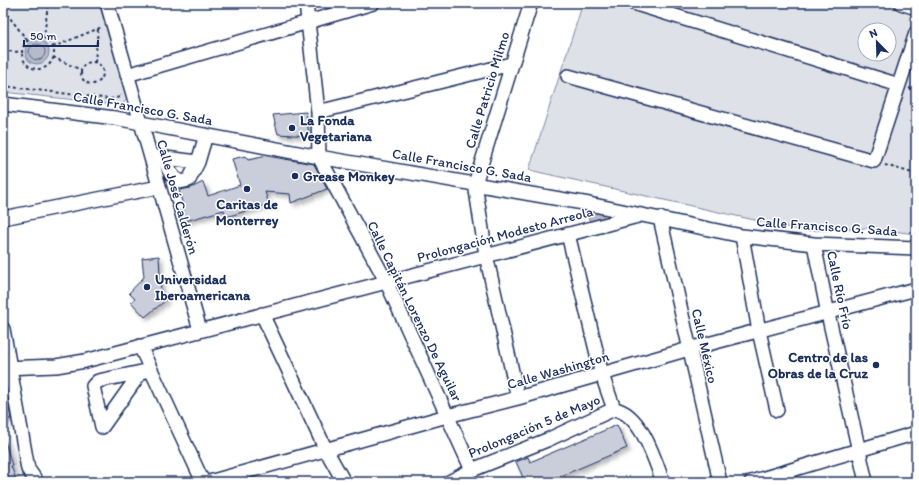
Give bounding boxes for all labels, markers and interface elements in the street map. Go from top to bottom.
scale bar [24,22,98,48]
north arrow [857,22,897,62]
text: N [867,26,879,41]
text: 50 m [30,29,56,43]
street label: Calle Patricio Milmo [462,30,513,151]
street label: Calle Francisco G. Sada [72,88,215,129]
place label: La Fonda Vegetariana [300,112,373,145]
marker: La Fonda Vegetariana [287,123,297,133]
street label: Calle José Calderón [153,138,202,257]
street label: Calle Francisco G. Sada [391,145,534,186]
place label: Grease Monkey [303,168,395,185]
marker: Grease Monkey [290,171,300,181]
marker: Caritas de Monterrey [242,184,252,194]
place label: Caritas de Monterrey [216,196,279,229]
street label: Prolongación Modesto Arreola [415,203,596,266]
street label: Calle Francisco G. Sada [756,213,899,240]
street label: Calle Capitán Lorenzo De Aguilar [363,218,466,405]
street label: Calle Río Frío [823,249,856,331]
place label: Universidad Iberoamericana [155,271,251,304]
marker: Universidad Iberoamericana [142,282,152,292]
street label: Calle México [688,307,721,385]
street label: Calle Washington [505,348,612,393]
place label: Centro de las Obras de la Cruz [768,349,869,382]
marker: Centro de las Obras de la Cruz [871,360,881,370]
street label: Prolongación 5 de Mayo [466,391,603,462]

